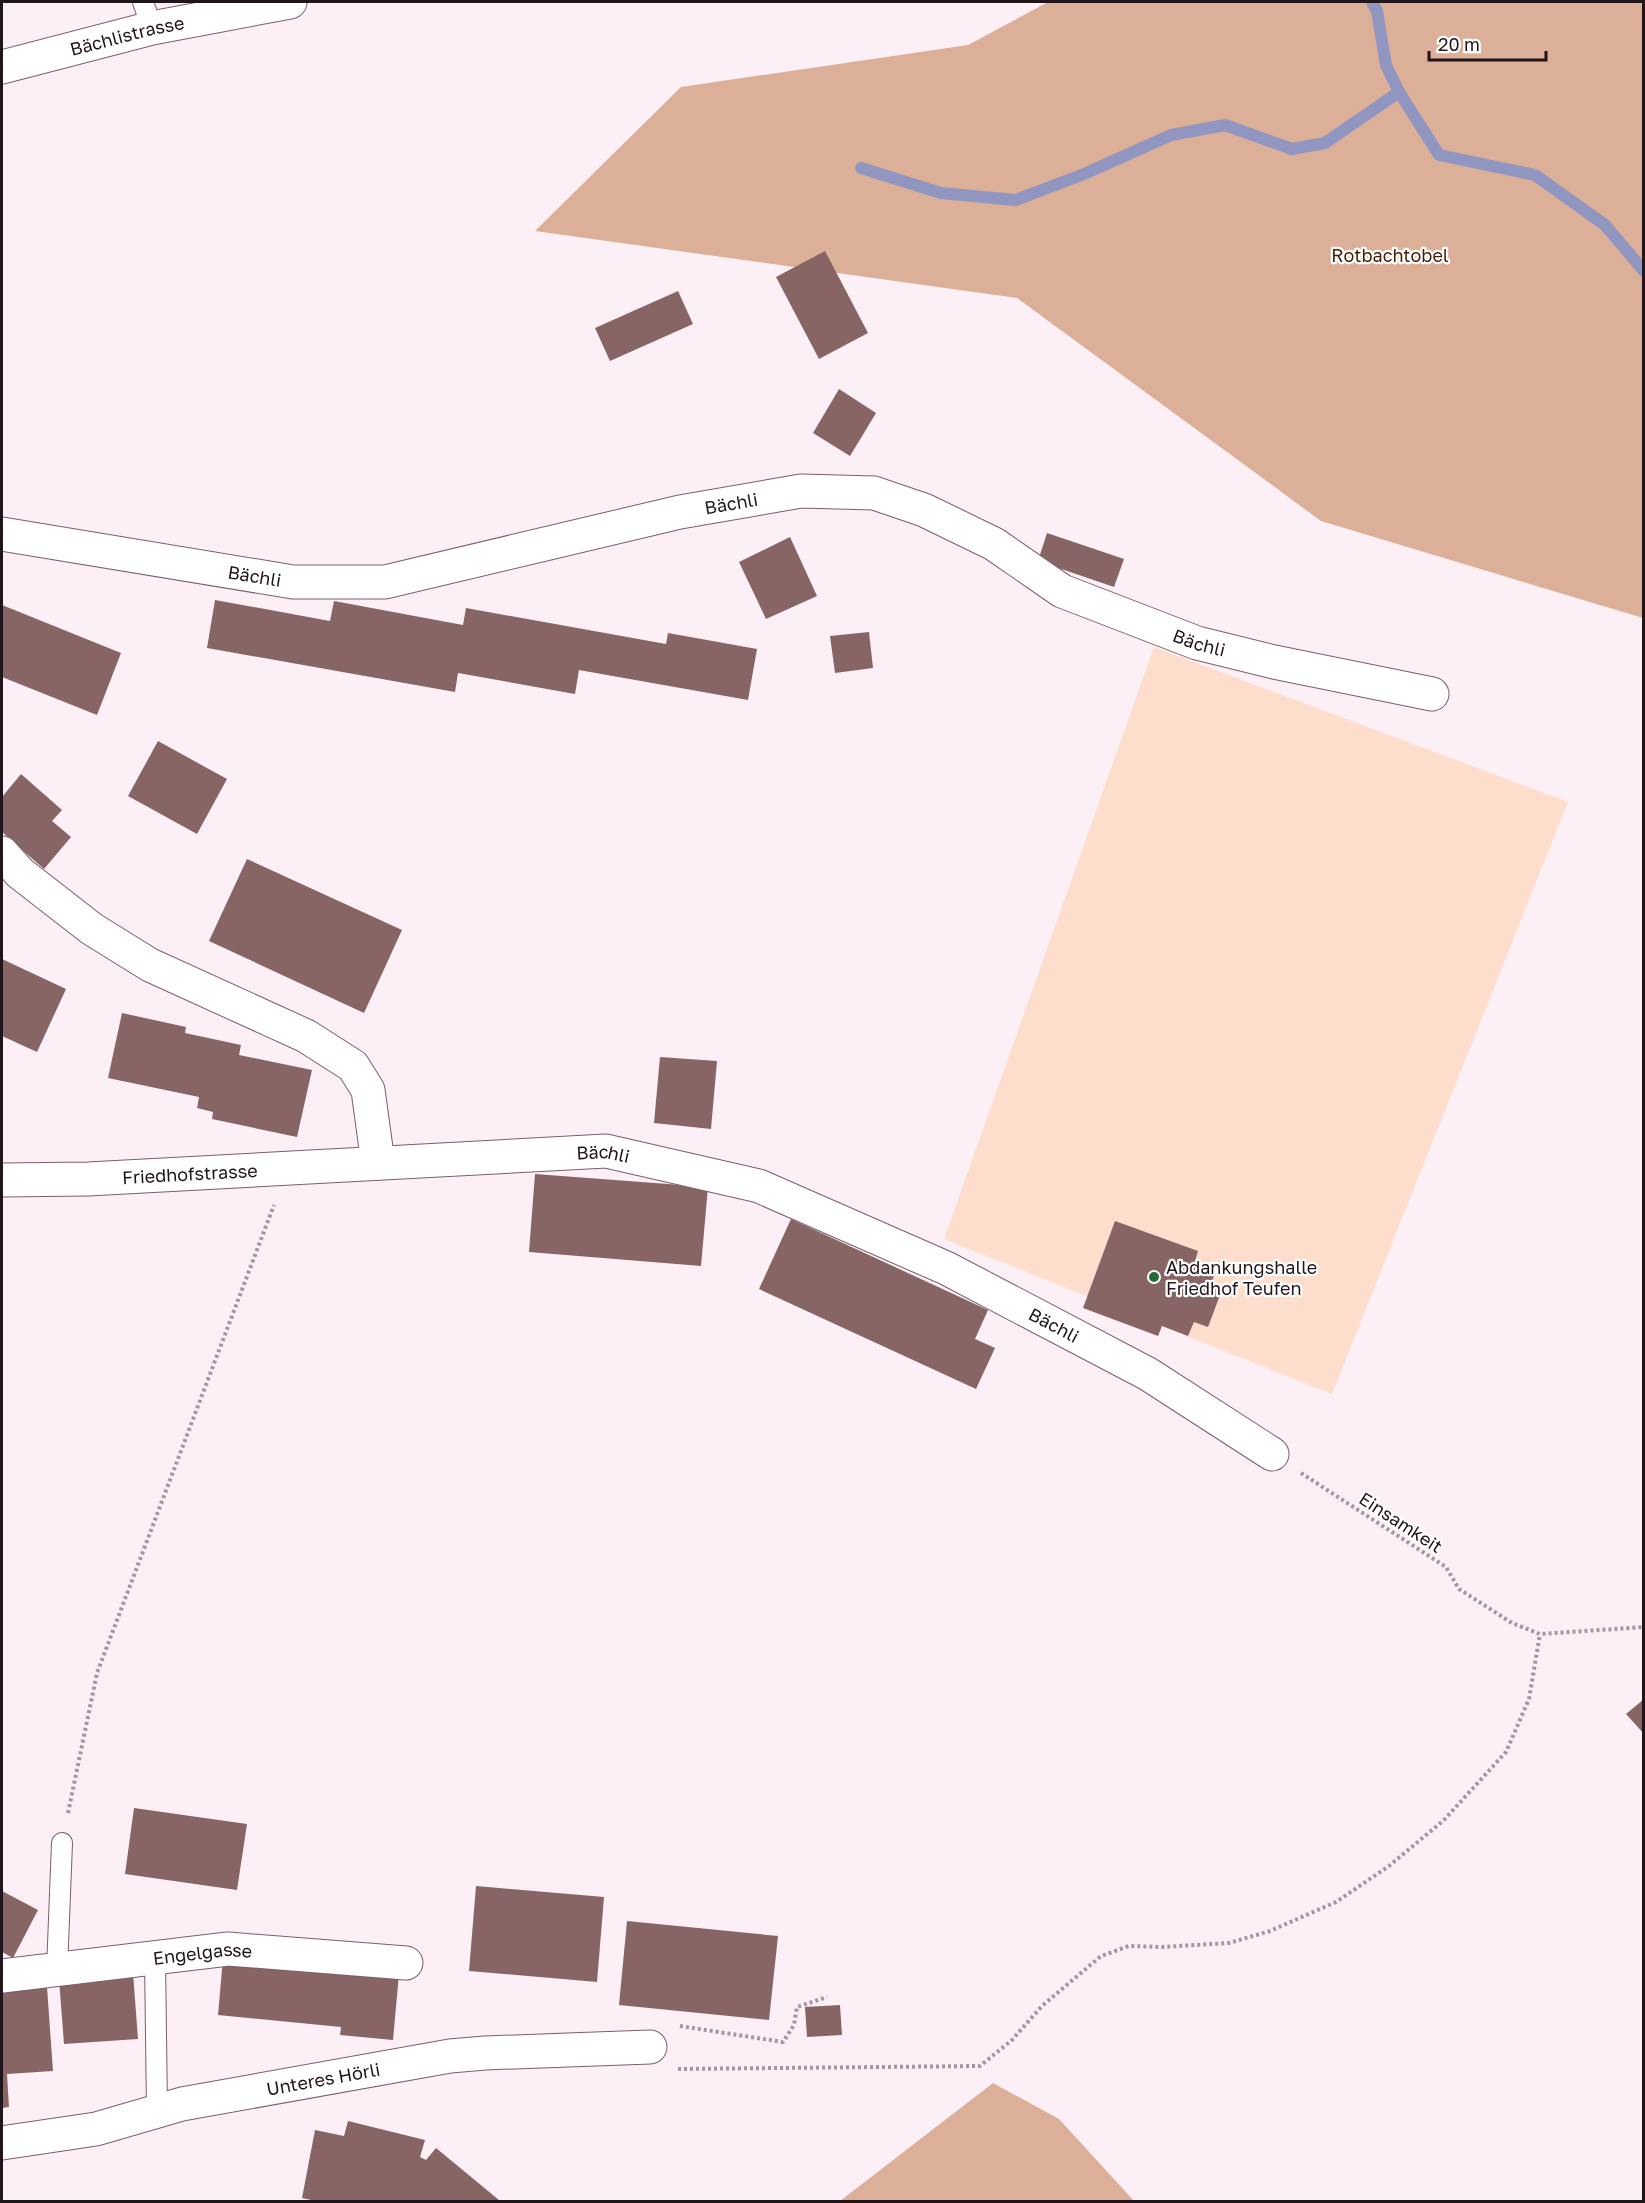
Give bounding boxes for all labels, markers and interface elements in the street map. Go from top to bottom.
street label: Bächlistrasse [67,11,186,60]
scale bar [1429,24,1546,62]
text: 20 m [1438,33,1480,55]
park label: Rotbachtobel [1331,244,1449,266]
street label: Bächli [703,488,759,519]
street label: Bächli [226,560,283,591]
street label: Bächli [1170,624,1228,661]
street label: Bächli [576,1140,632,1167]
street label: Friedhofstrasse [121,1159,258,1188]
place label: Abdankungshalle Friedhof Teufen [1166,1256,1317,1299]
marker: Abdankungshalle Friedhof Teufen [1147,1270,1161,1284]
street label: Bächli [1025,1303,1083,1347]
street label: Einsamkeit [1355,1487,1447,1557]
street label: Engelgasse [152,1938,253,1969]
street label: Unteres Hörli [265,2058,382,2100]

